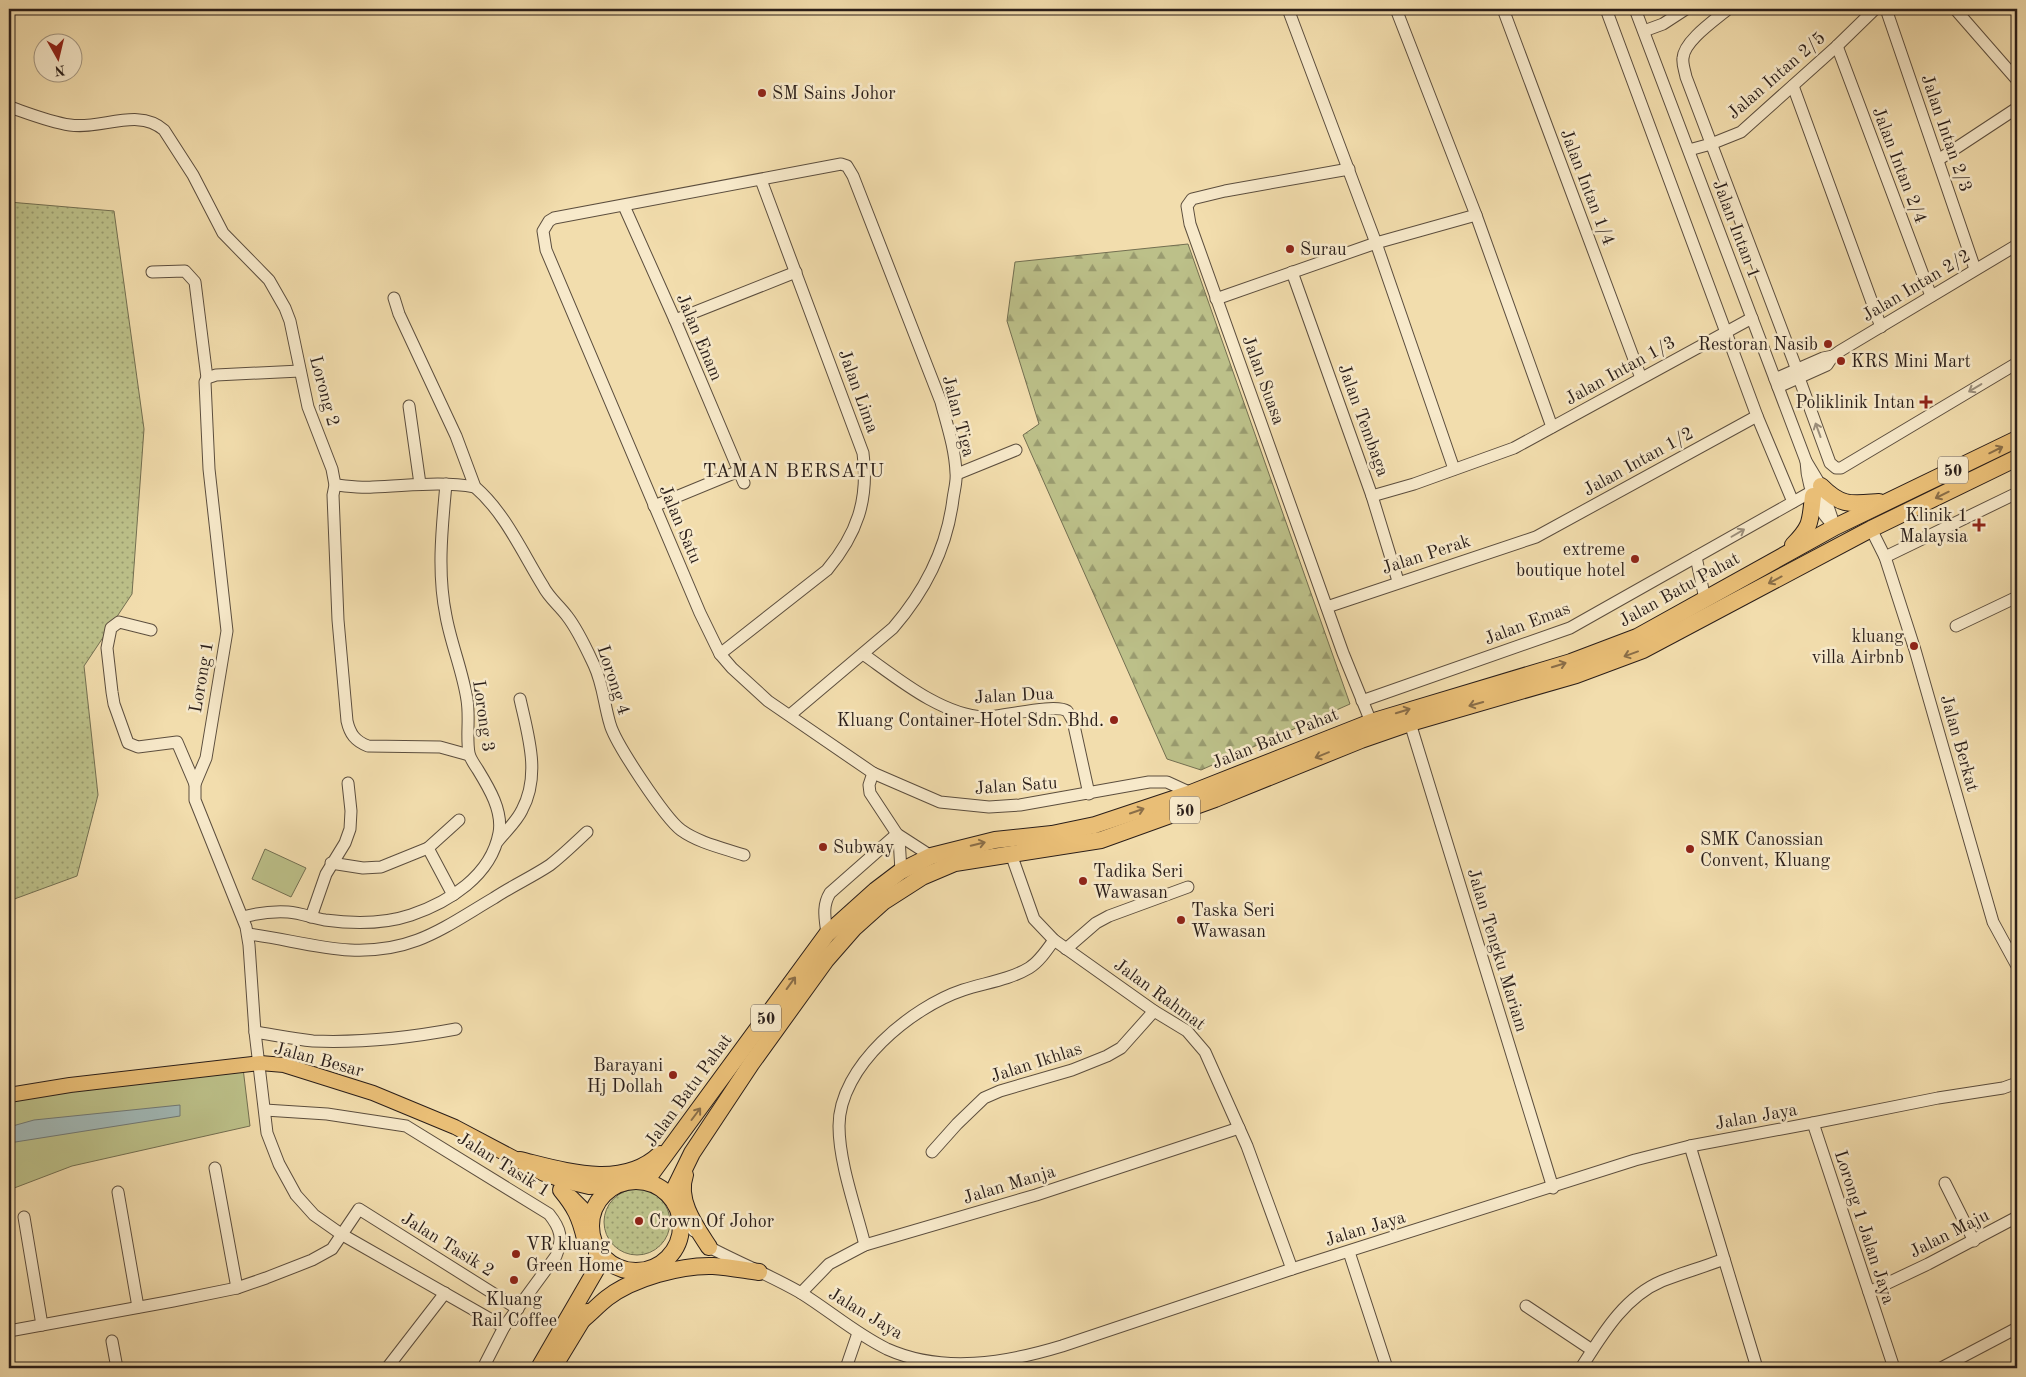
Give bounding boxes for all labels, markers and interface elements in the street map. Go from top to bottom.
street label: Jalan Intan 2/5 [1724,29,1829,123]
north arrow [32,32,82,82]
text: N [53,62,66,78]
street label: Jalan Intan 2/3 [1918,72,1975,194]
place label: SM Sains Johor [772,85,896,103]
marker: SM Sains Johor [756,87,768,99]
street label: Jalan Intan 2/4 [1869,105,1929,226]
street label: Jalan Intan 1/4 [1557,127,1617,248]
street label: Jalan Intan 1 [1709,177,1763,281]
place label: Surau [1300,241,1347,259]
marker: Surau [1284,243,1296,255]
street label: Jalan Intan 2/2 [1859,247,1974,325]
street label: Jalan Enam [673,291,725,383]
street label: Jalan Suasa [1239,333,1288,427]
street label: Jalan Intan 1/3 [1562,333,1679,409]
place label: Restoran Nasib [1698,336,1818,354]
marker: Restoran Nasib [1822,338,1834,350]
street label: Jalan Lima [835,347,881,436]
place label: KRS Mini Mart [1851,353,1971,371]
street label: Lorong 2 [306,354,342,428]
marker: KRS Mini Mart [1835,355,1847,367]
street label: Jalan Tembaga [1334,362,1392,479]
street label: Jalan Tiga [939,374,978,459]
one-way arrow [1969,383,1983,393]
place label: Poliklinik Intan [1795,394,1915,412]
marker: Poliklinik Intan [1919,395,1933,409]
one-way arrow [1813,423,1822,438]
street label: Jalan Intan 1/2 [1580,424,1697,500]
one-way arrow [1988,444,2003,454]
road number: 50 [1938,456,1968,484]
district label: TAMAN BERSATU [703,463,885,482]
street label: Jalan Satu [656,483,705,567]
one-way arrow [1935,490,1950,500]
place label: Klinik 1 Malaysia [1899,507,1968,546]
marker: Klinik 1 Malaysia [1972,518,1986,532]
one-way arrow [1731,528,1745,538]
street label: Jalan Perak [1380,532,1473,578]
place label: extreme boutique hotel [1516,541,1625,580]
street label: Jalan Batu Pahat [1616,549,1743,630]
marker: extreme boutique hotel [1629,553,1641,565]
one-way arrow [1768,575,1783,585]
street label: Jalan Emas [1482,599,1573,649]
place label: kluang villa Airbnb [1812,628,1904,667]
street label: Lorong 1 [187,640,217,714]
marker: kluang villa Airbnb [1908,640,1920,652]
street label: Lorong 4 [593,643,633,717]
one-way arrow [1624,650,1639,659]
one-way arrow [1551,660,1567,670]
street label: Lorong 3 [469,679,497,753]
street label: Jalan Dua [974,685,1054,707]
street label: Jalan Berkat [1937,693,1981,794]
one-way arrow [1469,699,1485,709]
street label: Jalan Batu Pahat [1210,705,1341,773]
one-way arrow [1395,706,1411,716]
place label: Kluang Container Hotel Sdn. Bhd. [837,712,1104,730]
marker: Kluang Container Hotel Sdn. Bhd. [1108,714,1120,726]
one-way arrow [1315,751,1330,761]
street label: Jalan Satu [974,774,1059,798]
road number: 50 [1170,796,1200,824]
one-way arrow [1128,806,1144,816]
place label: SMK Canossian Convent, Kluang [1700,831,1830,870]
place label: Subway [833,839,895,857]
one-way arrow [970,839,986,848]
marker: Subway [817,841,829,853]
marker: SMK Canossian Convent, Kluang [1684,843,1696,855]
place label: Tadika Seri Wawasan [1093,863,1183,902]
street label: Jalan Tengku Mariam [1464,866,1530,1034]
marker: Tadika Seri Wawasan [1077,875,1089,887]
place label: Taska Seri Wawasan [1191,902,1275,941]
marker: Taska Seri Wawasan [1175,914,1187,926]
street label: Jalan Rahmat [1110,956,1208,1034]
one-way arrow [786,977,797,990]
road number: 50 [751,1004,781,1032]
street label: Jalan Batu Pahat [642,1031,736,1150]
street label: Jalan Besar [272,1039,366,1081]
street label: Jalan Ikhlas [988,1040,1084,1086]
place label: Barayani Hj Dollah [587,1057,663,1096]
marker: Barayani Hj Dollah [667,1069,679,1081]
street label: Jalan Jaya [1714,1101,1799,1133]
one-way arrow [691,1107,701,1121]
street label: Jalan Tasik 1 [454,1129,553,1200]
street label: Lorong 1 Jalan Jaya [1831,1148,1897,1307]
street label: Jalan Manja [961,1162,1058,1208]
street label: Jalan Maju [1907,1206,1992,1262]
street label: Jalan Jaya [1323,1208,1408,1250]
street label: Jalan Tasik 2 [398,1209,497,1280]
place label: Crown Of Johor [649,1213,775,1231]
marker: Crown Of Johor [633,1215,645,1227]
place label: VR kluang Green Home [526,1236,623,1275]
marker: VR kluang Green Home [510,1248,522,1260]
marker: Kluang Rail Coffee [508,1274,520,1286]
street label: Jalan Jaya [825,1285,906,1343]
place label: Kluang Rail Coffee [471,1291,557,1330]

